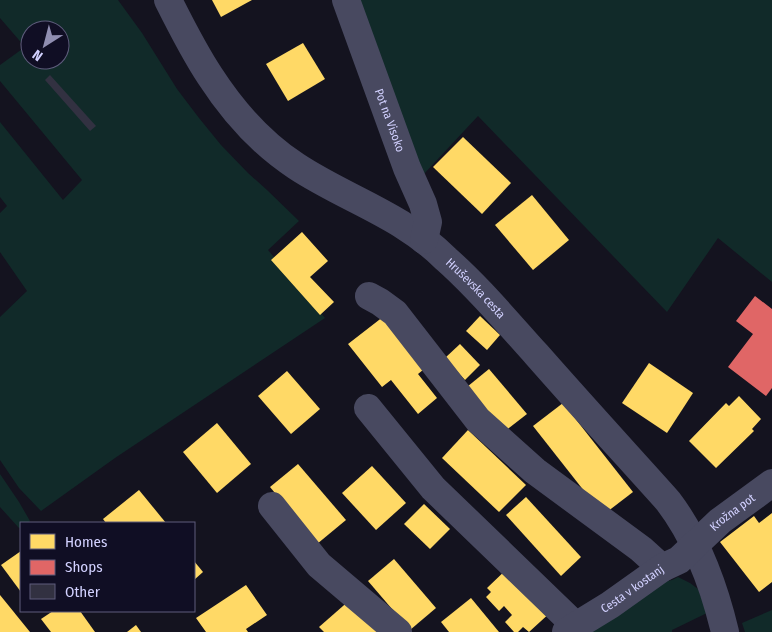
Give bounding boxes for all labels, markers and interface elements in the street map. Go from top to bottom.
north arrow [20,20,70,70]
text: N [29,46,46,64]
street label: Pot na Visoko [372,87,408,154]
street label: Hruševska cesta [443,255,508,322]
street label: Krožna pot [707,491,758,534]
legend [20,522,195,612]
text: Homes [65,533,107,551]
text: Shops [65,558,103,576]
street label: Cesta v kostanj [598,562,666,616]
text: Other [65,583,101,601]

